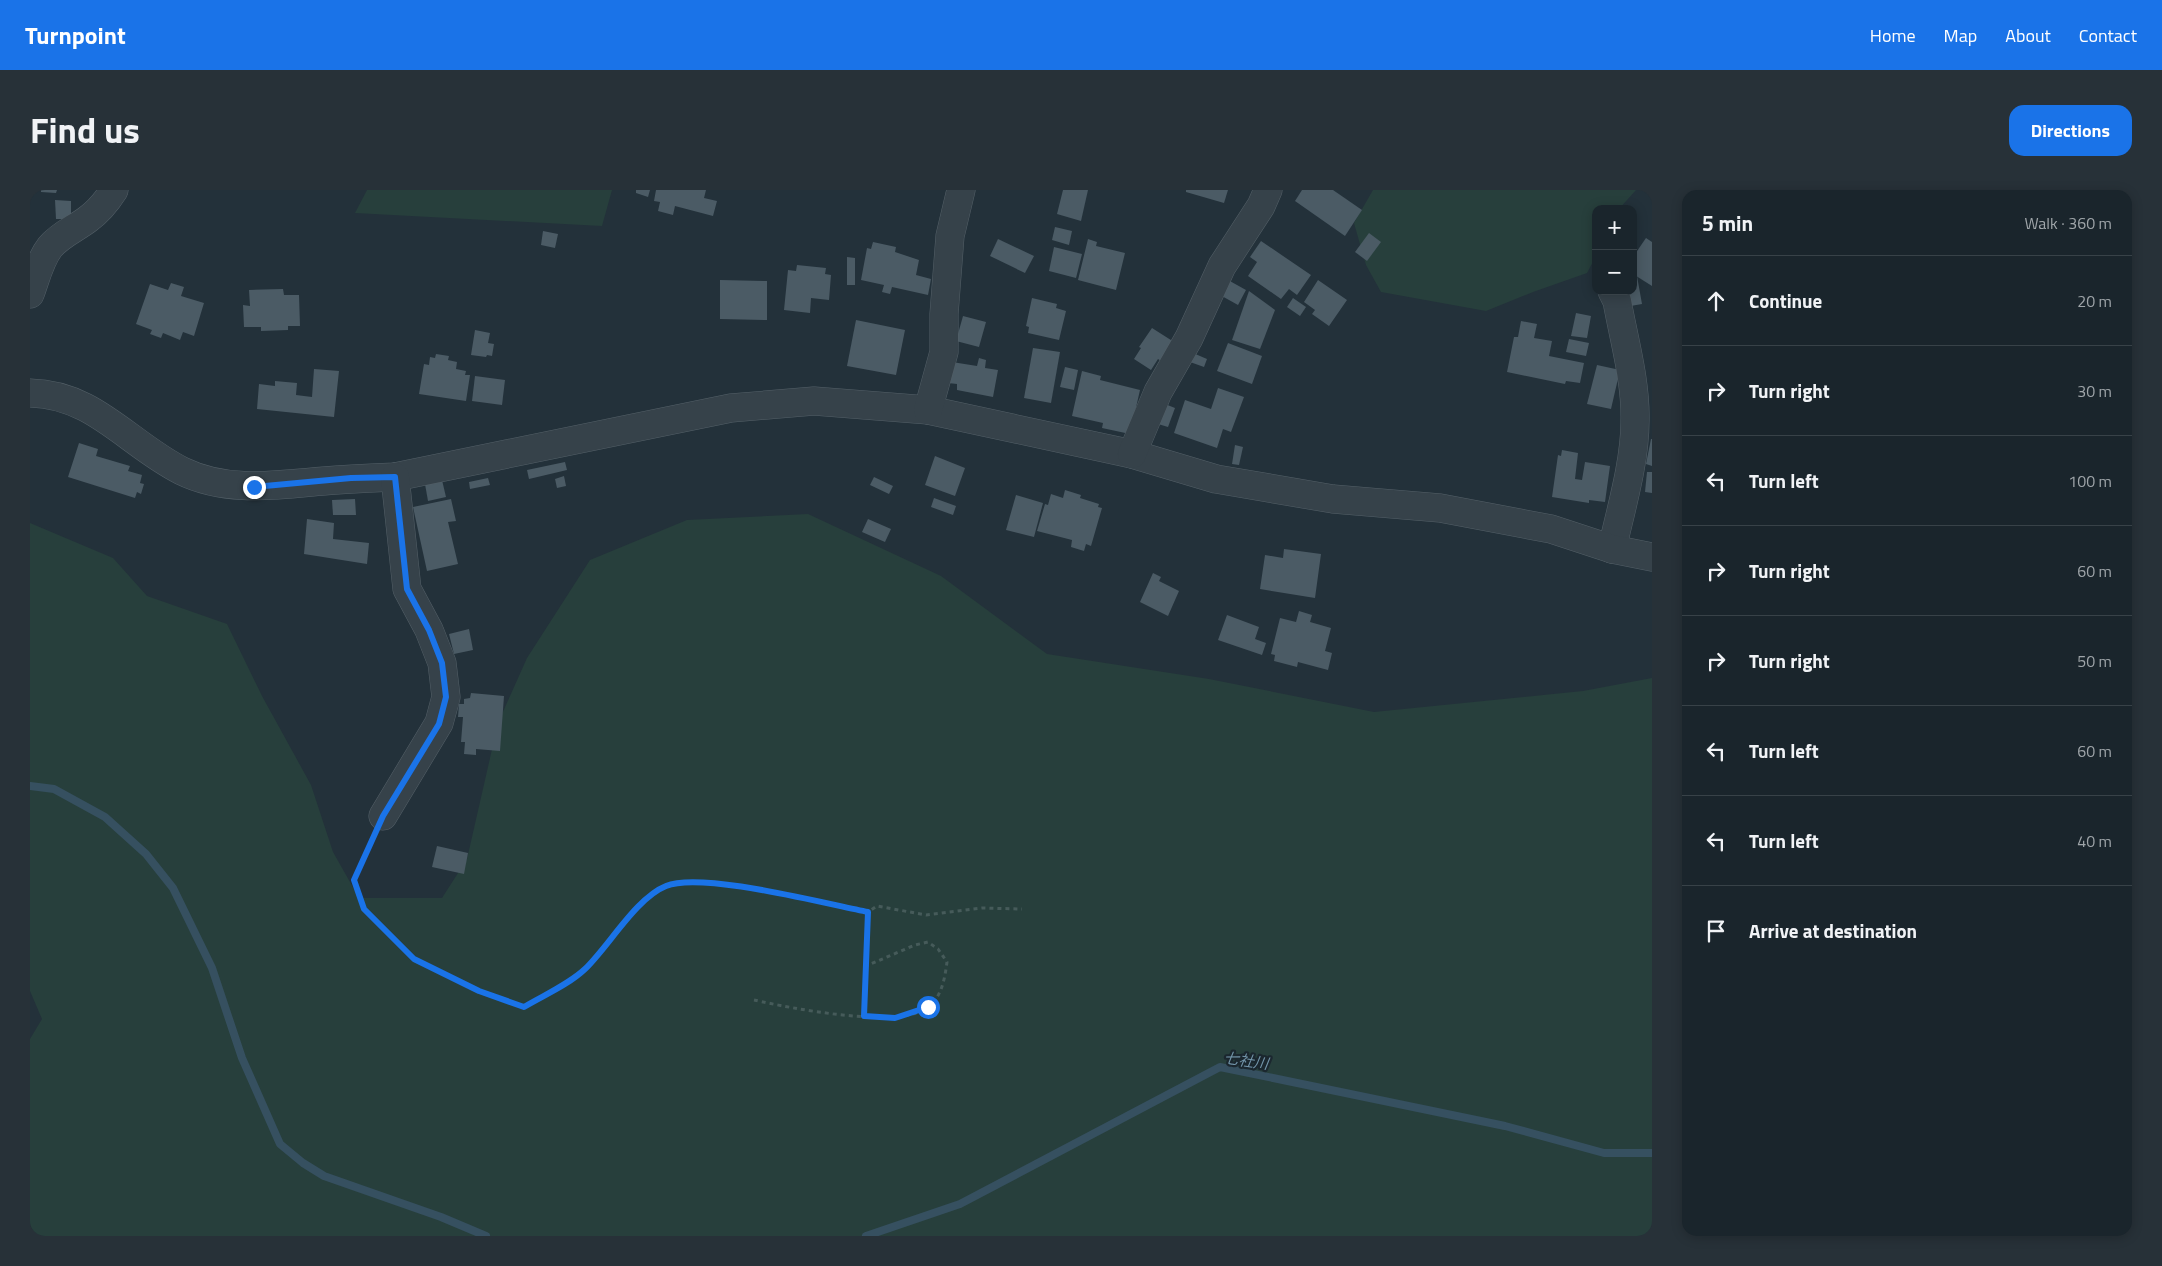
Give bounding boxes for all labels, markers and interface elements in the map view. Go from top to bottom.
text: Turnpoint [25,17,126,53]
text: Home [1870,22,1916,49]
text: Map [1944,22,1977,49]
text: About [2005,22,2051,49]
text: Contact [2079,22,2137,49]
text: Find us [30,103,140,157]
button: Directions [2009,105,2132,156]
map controls [1592,205,1637,295]
button: + [1592,205,1637,250]
text: 5 min [1702,207,1753,239]
text: Walk · 360 m [2024,211,2112,235]
button: − [1592,250,1637,295]
text: Continue [1749,286,1822,315]
icon: ahead [1702,287,1730,315]
text: 20 m [2077,289,2112,313]
text: Turn right [1749,376,1830,405]
icon: right [1702,377,1730,405]
text: 30 m [2077,379,2112,403]
text: Turn left [1749,466,1819,495]
icon: left [1702,467,1730,495]
text: 100 m [2068,469,2112,493]
route end [243,476,266,499]
text: Turn right [1749,556,1830,585]
icon: right [1702,557,1730,585]
text: 60 m [2077,559,2112,583]
text: Turn right [1749,646,1830,675]
icon: right [1702,647,1730,675]
text: 50 m [2077,649,2112,673]
text: Turn left [1749,736,1819,765]
icon: left [1702,737,1730,765]
text: 60 m [2077,739,2112,763]
text: Turn left [1749,826,1819,855]
icon: left [1702,827,1730,855]
text: 40 m [2077,829,2112,853]
text: Arrive at destination [1749,916,1917,945]
icon: arrive [1702,917,1730,945]
route start [917,996,940,1019]
water label: 七社川 [1222,1046,1272,1075]

